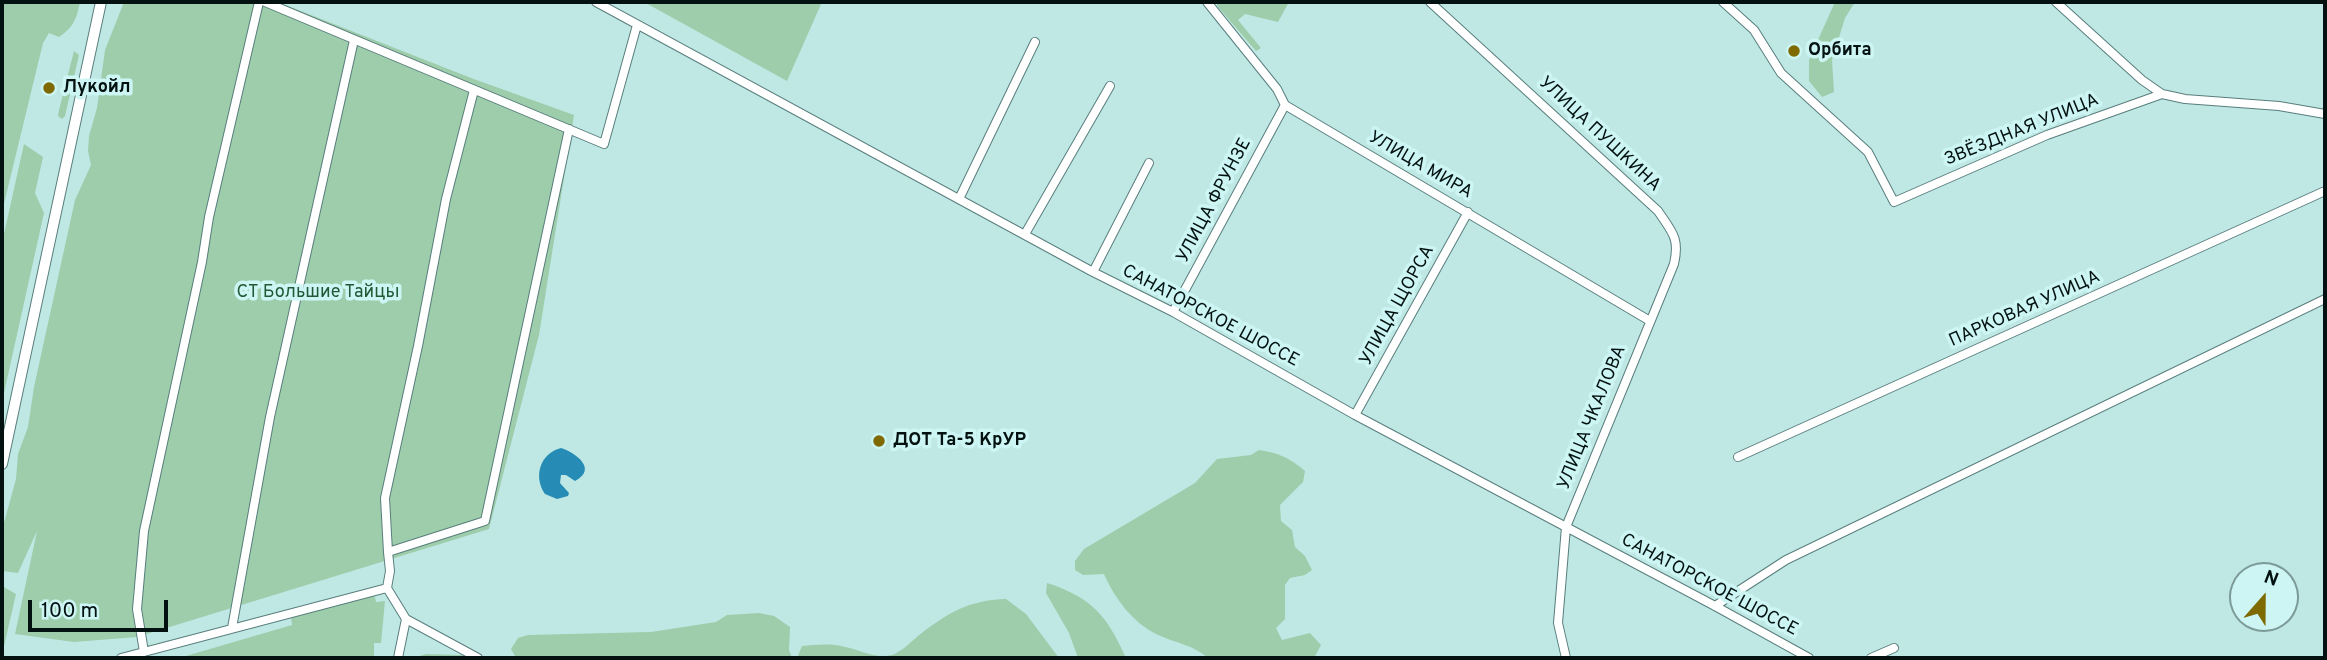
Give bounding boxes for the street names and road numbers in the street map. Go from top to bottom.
street label: УЛИЦА ПУШКИНА [1534,73,1664,197]
street label: ЗВЁЗДНАЯ УЛИЦА [1942,90,2102,172]
street label: УЛИЦА МИРА [1364,128,1476,204]
street label: УЛИЦА ФРУНЗЕ [1173,135,1257,267]
street label: УЛИЦА ЩОРСА [1356,242,1440,370]
street label: САНАТОРСКОЕ ШОССЕ [1118,261,1302,373]
street label: ПАРКОВАЯ УЛИЦА [1946,267,2104,353]
street label: УЛИЦА ЧКАЛОВА [1554,343,1632,493]
street label: САНАТОРСКОЕ ШОССЕ [1617,530,1801,642]

